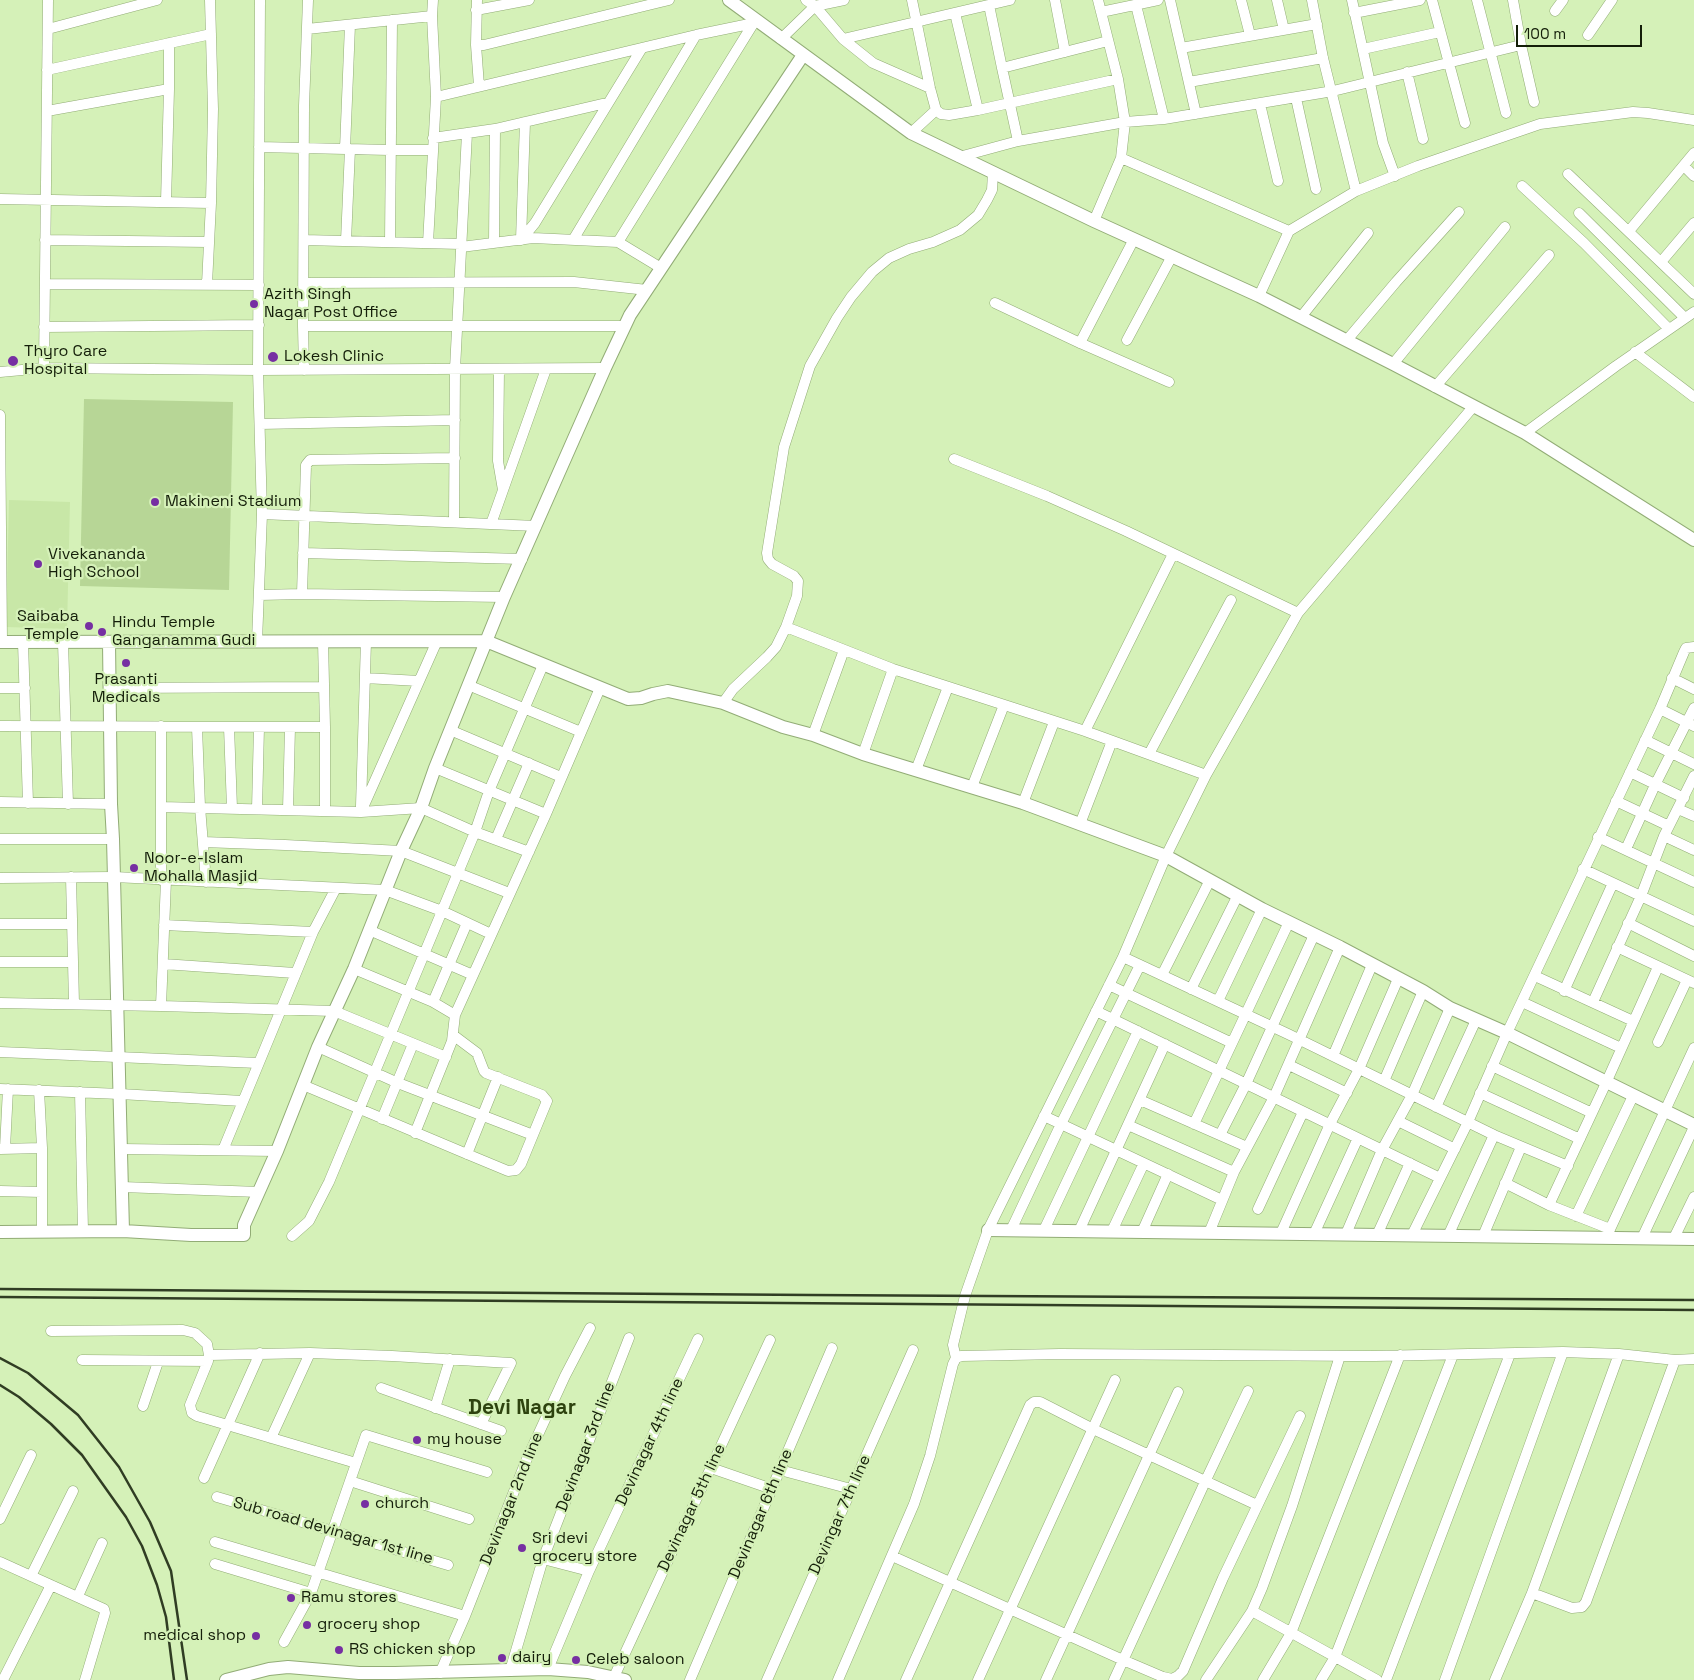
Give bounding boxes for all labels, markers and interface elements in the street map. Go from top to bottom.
scale bar [1519,15,1645,47]
text: 100 m [1524,24,1566,43]
place label: Azith Singh Nagar Post Office [264,285,398,323]
marker: Azith Singh Nagar Post Office [248,298,260,310]
place label: Thyro Care Hospital [24,342,107,380]
place label: Lokesh Clinic [284,347,384,367]
marker: Lokesh Clinic [266,350,280,364]
marker: Thyro Care Hospital [6,354,20,368]
place label: Makineni Stadium [165,492,302,512]
marker: Makineni Stadium [149,496,161,508]
place label: Vivekananda High School [48,545,146,583]
marker: Vivekananda High School [32,558,44,570]
place label: Saibaba Temple [17,607,79,645]
place label: Hindu Temple Ganganamma Gudi [112,613,255,651]
marker: Saibaba Temple [83,620,95,632]
marker: Hindu Temple Ganganamma Gudi [96,626,108,638]
marker: Prasanti Medicals [120,657,132,669]
place label: Prasanti Medicals [92,670,160,708]
place label: Noor-e-Islam Mohalla Masjid [144,849,257,887]
marker: Noor-e-Islam Mohalla Masjid [128,862,140,874]
street label: Devinagar 4th line [612,1375,688,1509]
street label: Devinagar 3rd line [552,1379,620,1515]
district label: Devi Nagar [468,1395,576,1421]
place label: my house [427,1430,502,1450]
street label: Devinagar 2nd line [477,1430,547,1568]
marker: my house [411,1434,423,1446]
street label: Devinagar 5th line [654,1441,730,1575]
street label: Devinagar 6th line [725,1446,797,1582]
street label: Devingar 7th line [805,1452,875,1578]
street label: Sub road devinagar 1st line [231,1493,435,1569]
place label: church [375,1494,429,1514]
marker: church [359,1498,371,1510]
place label: Sri devi grocery store [532,1529,637,1567]
marker: Sri devi grocery store [516,1542,528,1554]
place label: Ramu stores [301,1588,397,1608]
marker: Ramu stores [285,1592,297,1604]
place label: grocery shop [317,1615,420,1635]
marker: grocery shop [301,1619,313,1631]
place label: medical shop [143,1626,246,1646]
marker: medical shop [250,1630,262,1642]
place label: RS chicken shop [349,1640,476,1660]
marker: RS chicken shop [333,1644,345,1656]
place label: dairy [512,1648,551,1668]
place label: Celeb saloon [586,1650,685,1670]
marker: dairy [496,1652,508,1664]
marker: Celeb saloon [570,1654,582,1666]

